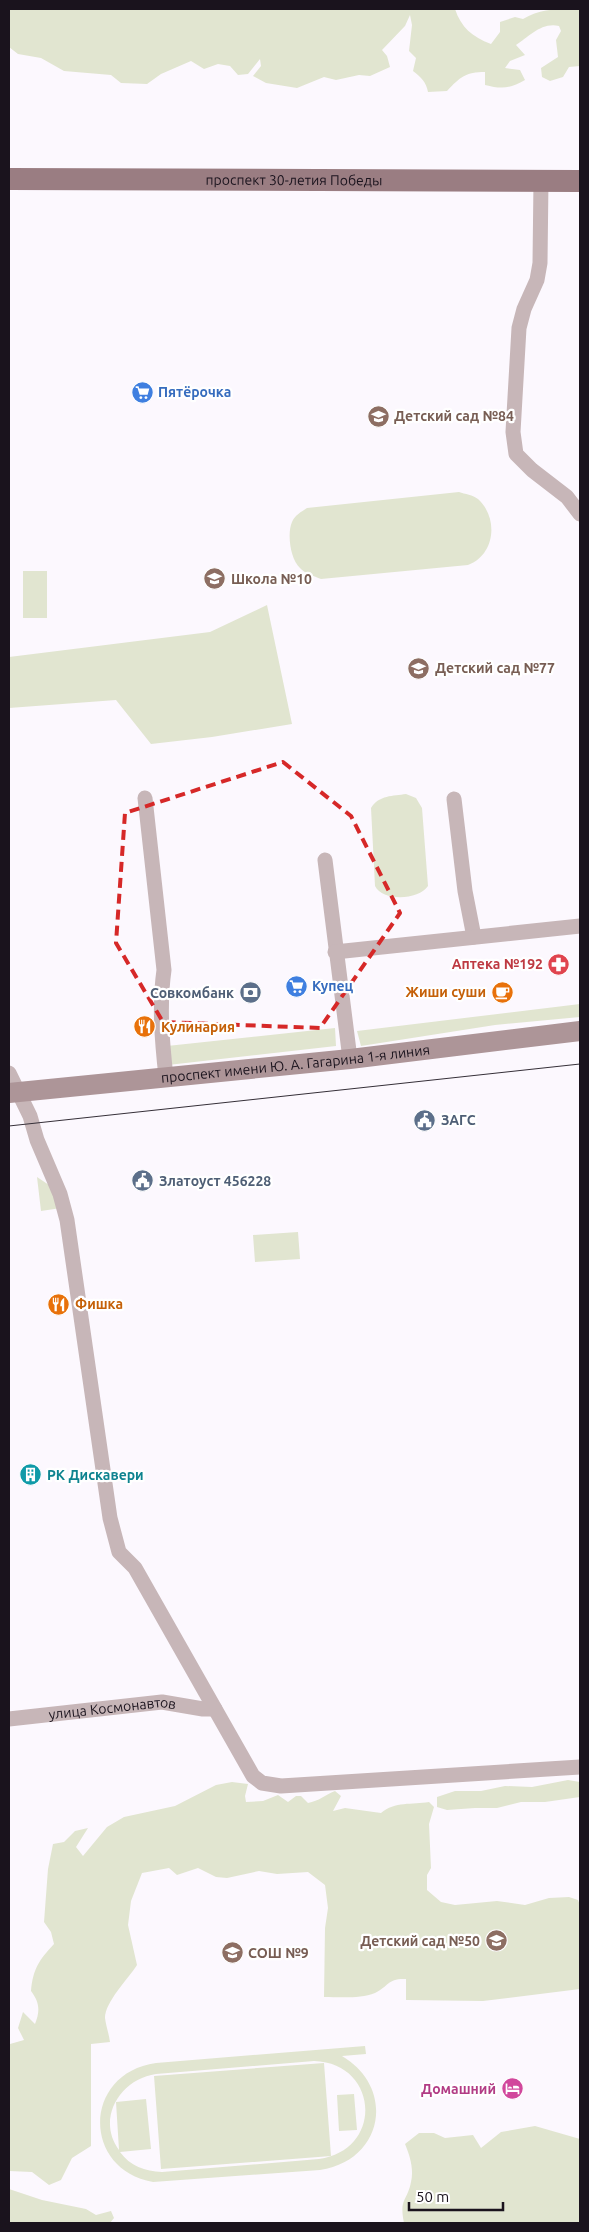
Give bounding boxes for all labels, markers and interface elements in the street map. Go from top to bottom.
street label: проспект 30-летия Победы [205,172,383,188]
supermarket icon: Пятёрочка [130,380,154,404]
place label: Пятёрочка [158,384,231,400]
school or university icon: Детский сад №84 [366,404,390,428]
place label: Детский сад №84 [394,408,514,424]
school or university icon: Школа №10 [203,567,227,591]
place label: Школа №10 [231,571,312,587]
school or university icon: Детский сад №77 [407,656,431,680]
place label: Детский сад №77 [435,660,555,676]
pharmacy icon: Аптека №192 [547,952,571,976]
place label: Аптека №192 [452,956,543,972]
supermarket icon: Купец [284,974,308,998]
place label: Купец [312,978,354,994]
cafe icon: Жиши суши [490,980,514,1004]
bank icon: Совкомбанк [238,981,262,1005]
place label: Жиши суши [406,984,486,1000]
place label: Совкомбанк [150,985,234,1001]
restaurant icon: Кулинария [133,1015,157,1039]
place label: Кулинария [161,1019,235,1035]
street label: проспект имени Ю. А. Гагарина 1-я линия [160,1041,431,1086]
public building icon: ЗАГС [413,1108,437,1132]
place label: ЗАГС [441,1112,476,1128]
public building icon: Златоуст 456228 [131,1169,155,1193]
place label: Златоуст 456228 [159,1173,271,1189]
restaurant icon: Фишка [47,1292,71,1316]
place label: Фишка [75,1296,123,1312]
building icon: РК Дискавери [19,1463,43,1487]
place label: РК Дискавери [47,1467,144,1483]
street label: улица Космонавтов [48,1694,177,1723]
school or university icon: Детский сад №50 [484,1929,508,1953]
place label: Детский сад №50 [360,1933,480,1949]
school or university icon: СОШ №9 [220,1941,244,1965]
place label: СОШ №9 [248,1945,309,1961]
hotel icon: Домашний [500,2077,524,2101]
place label: Домашний [421,2081,496,2097]
scale bar [409,2180,503,2212]
text: 50 m [416,2188,449,2205]

